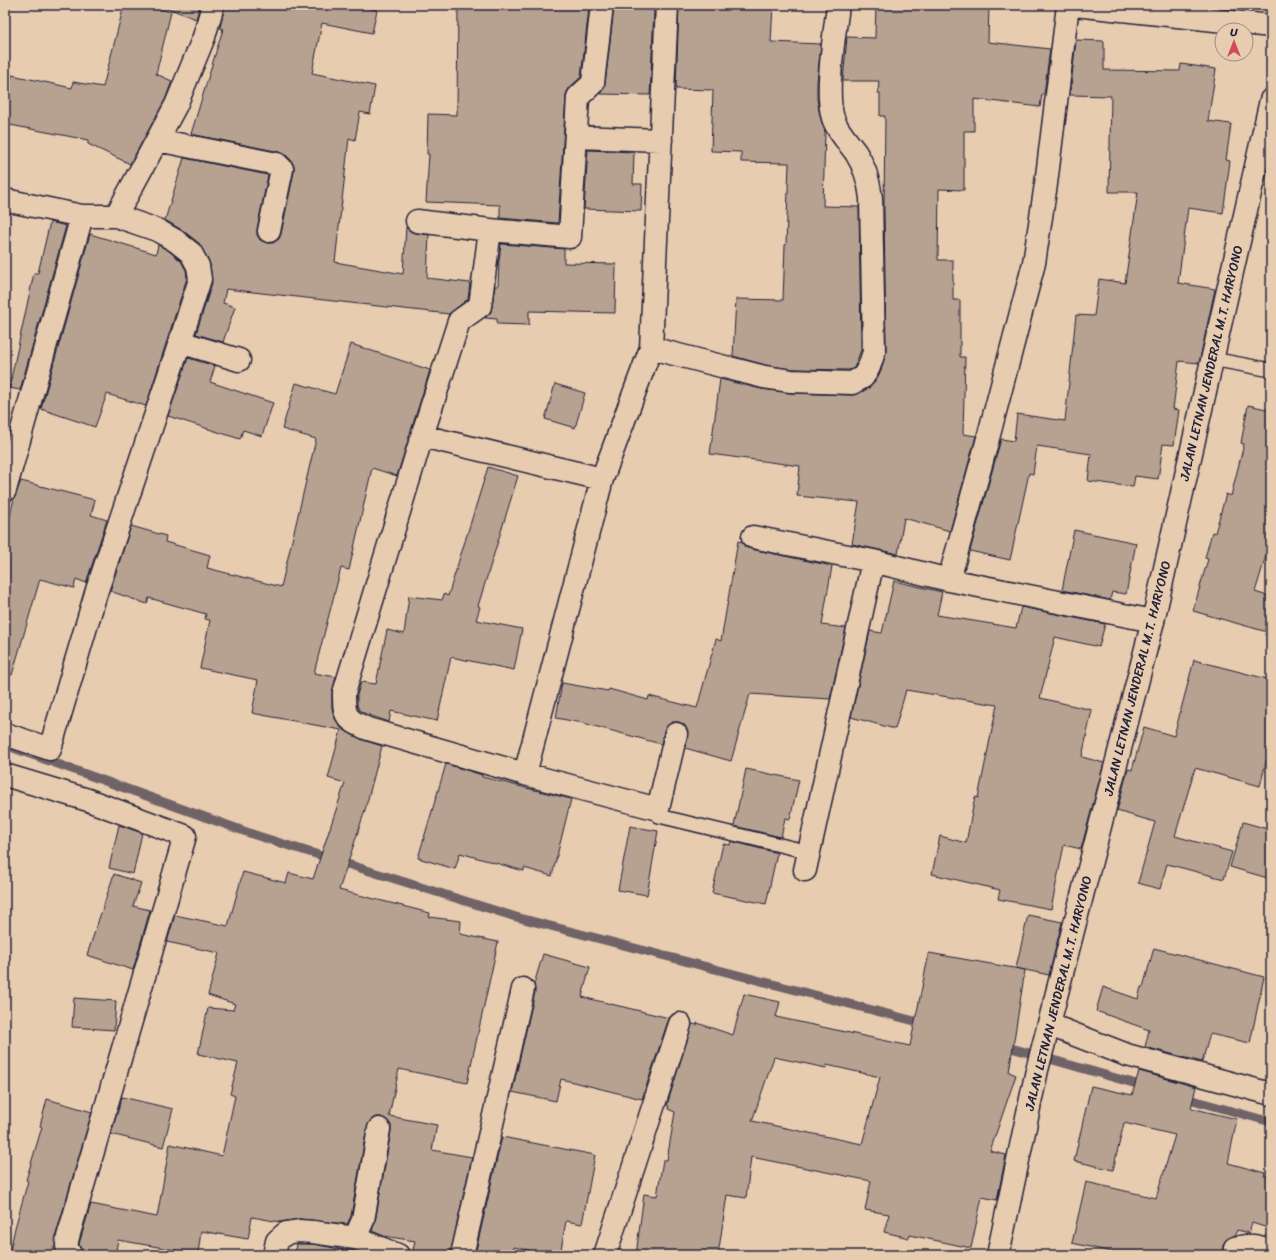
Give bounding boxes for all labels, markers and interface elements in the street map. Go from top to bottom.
north arrow [1214,22,1254,62]
text: U [1230,23,1238,42]
street label: JALAN LETNAN JENDERAL M.T. HARYONO [1172,243,1249,484]
street label: JALAN LETNAN JENDERAL M.T. HARYONO [1096,558,1177,799]
street label: JALAN LETNAN JENDERAL M.T. HARYONO [1017,873,1098,1114]

